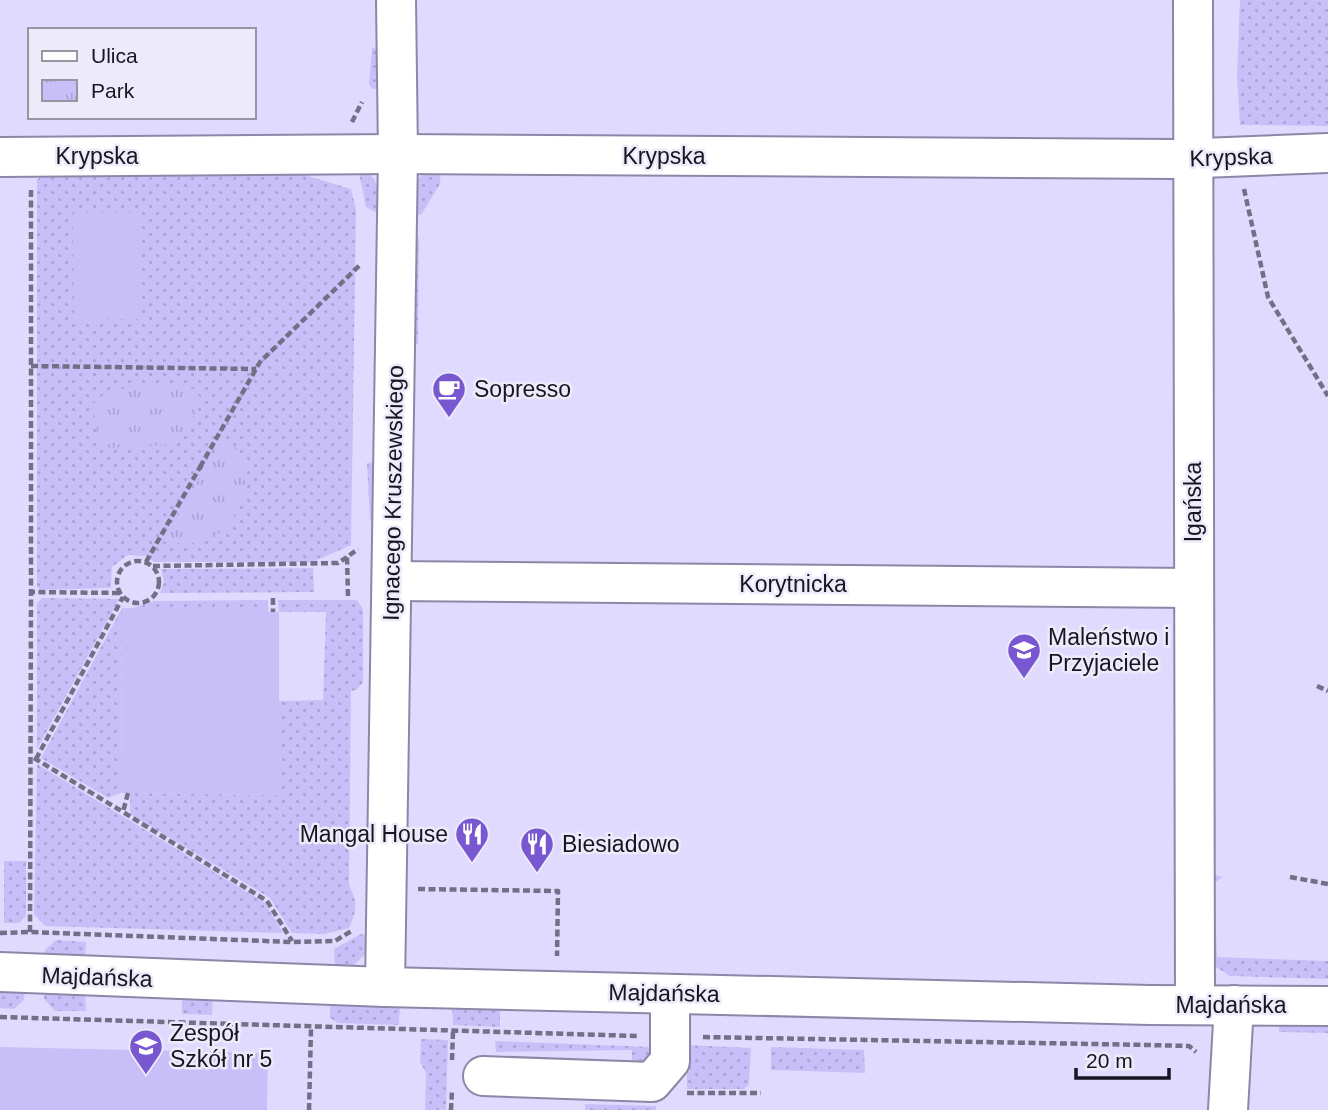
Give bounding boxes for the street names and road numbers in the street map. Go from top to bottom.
street label: Krypska [55,143,139,169]
street label: Krypska [622,143,706,169]
street label: Krypska [1189,143,1273,171]
street label: Ignacego Kruszewskiego [378,365,408,621]
street label: Igańska [1180,462,1206,542]
street label: Korytnicka [739,571,847,597]
street label: Majdańska [41,962,153,992]
street label: Majdańska [608,979,720,1007]
street label: Majdańska [1175,992,1287,1018]

